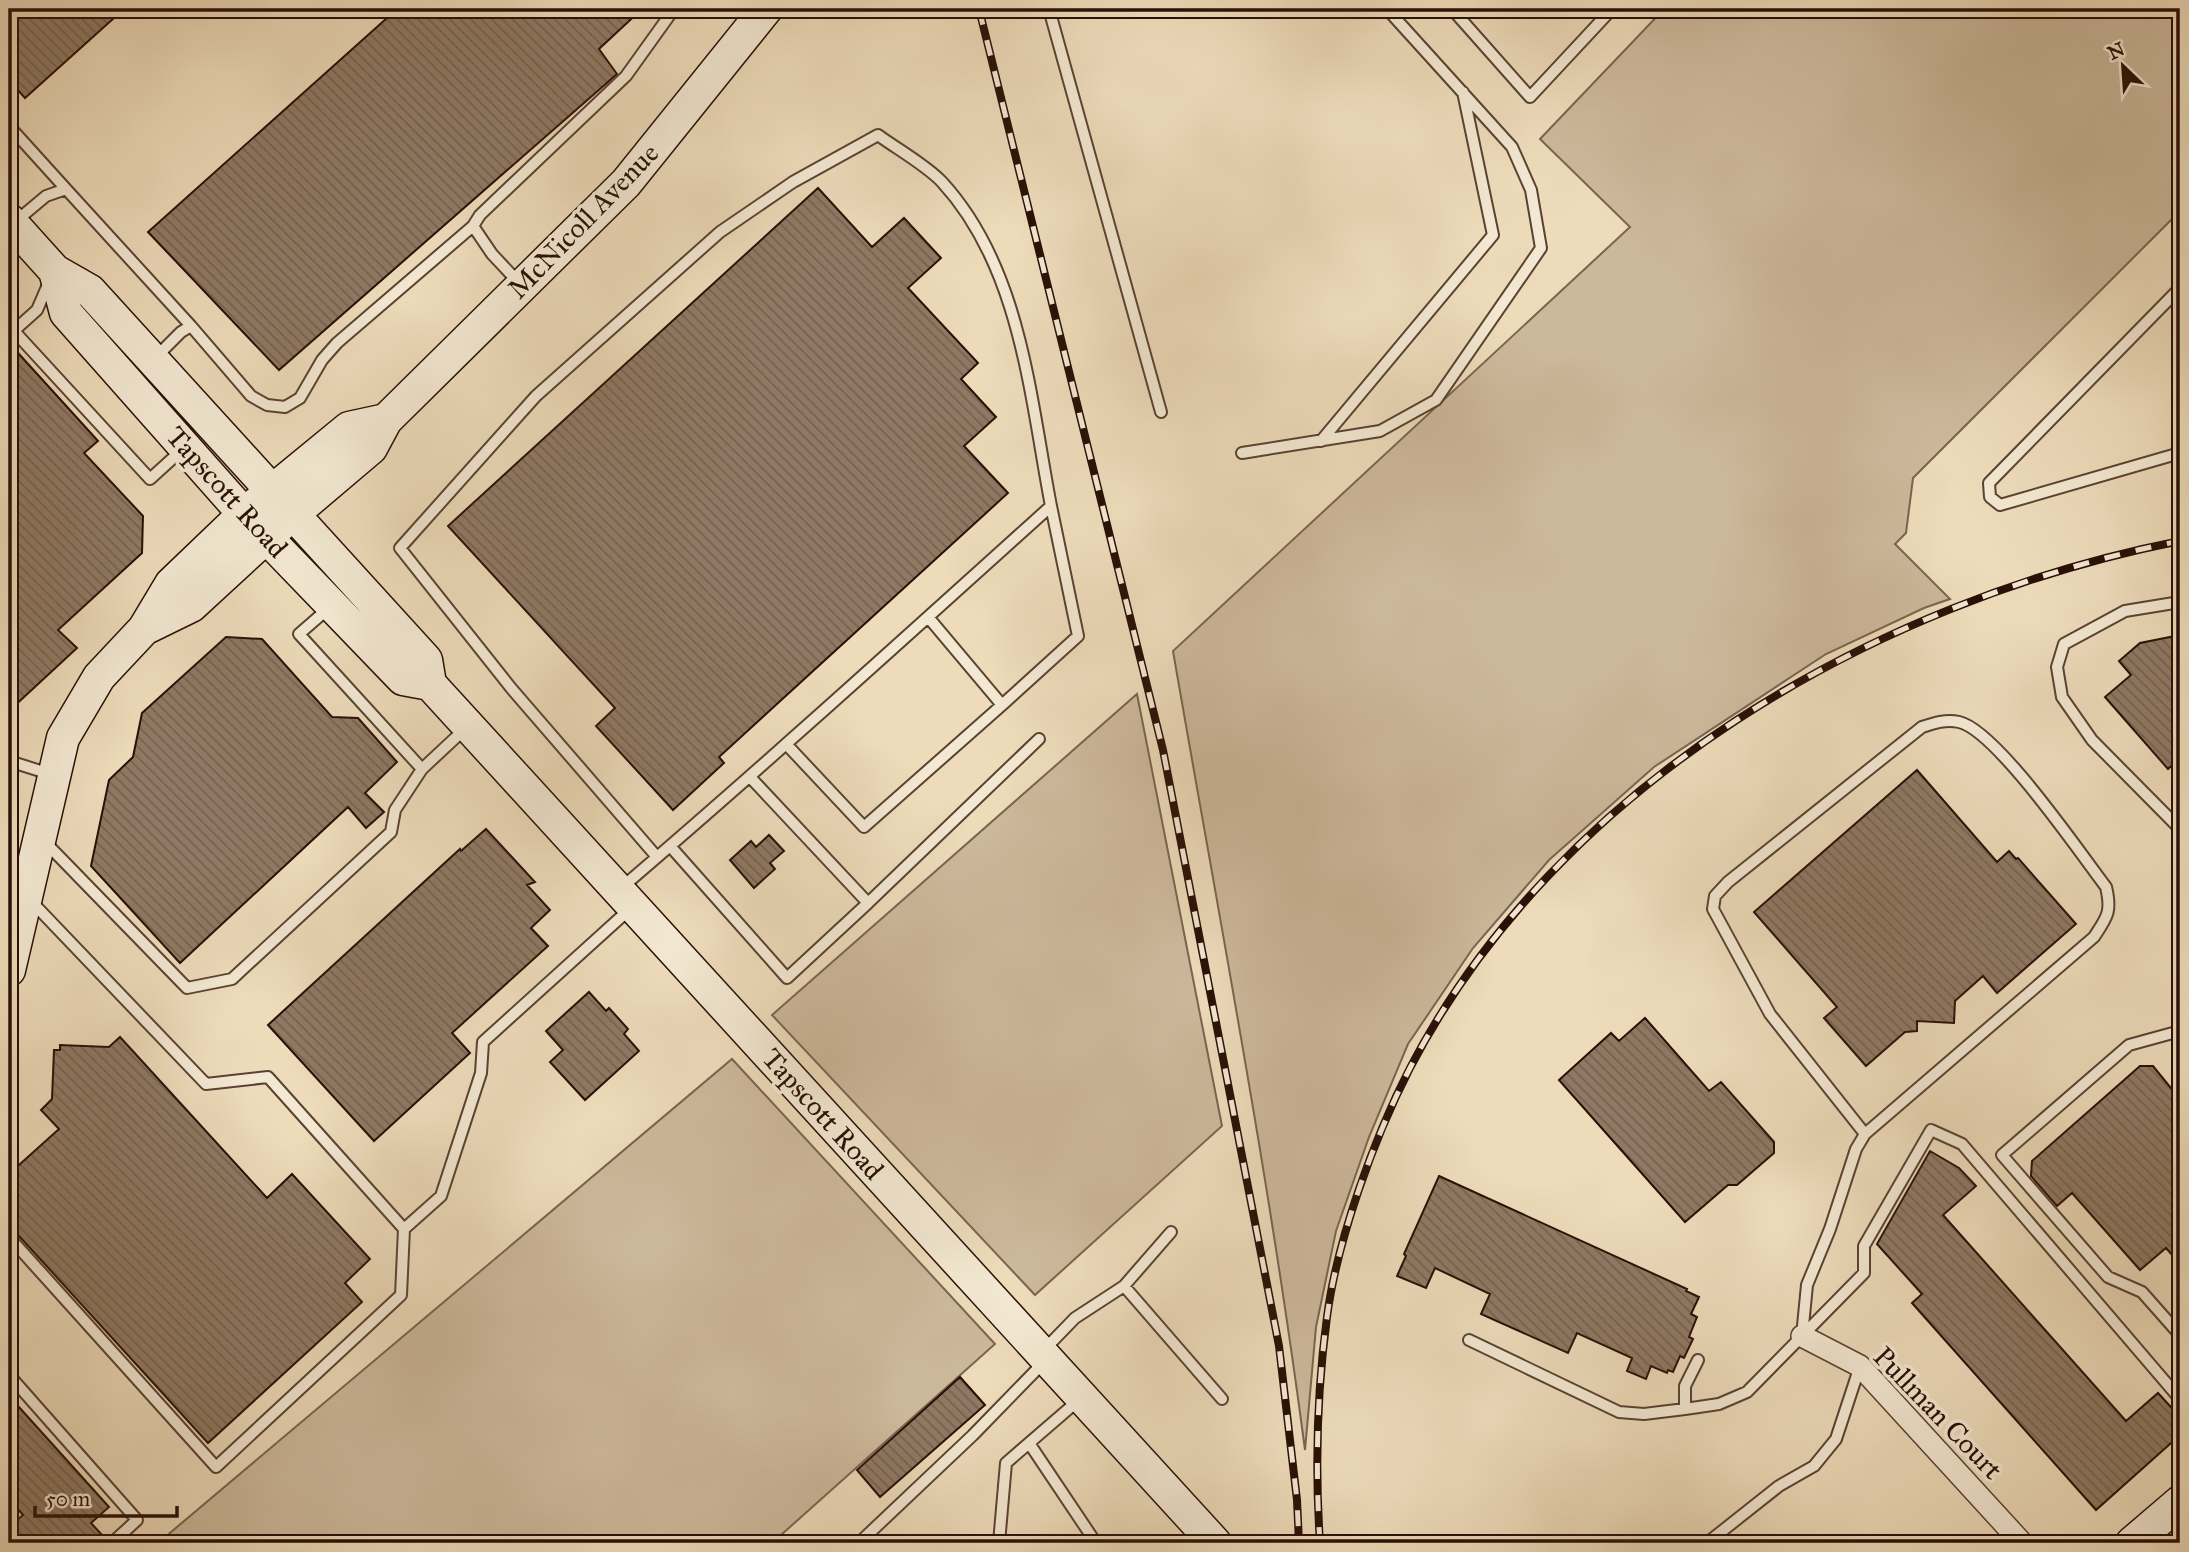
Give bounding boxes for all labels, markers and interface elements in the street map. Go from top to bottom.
north arrow [2088,32,2158,102]
text: N [2104,37,2128,65]
street label: McNicoll Avenue [500,136,666,306]
street label: Tapscott Road [159,419,295,565]
street label: Tapscott Road [755,1041,891,1187]
street label: Pullman Court [1866,1339,2010,1487]
scale bar [35,1475,177,1519]
text: 50 m [46,1486,91,1512]

